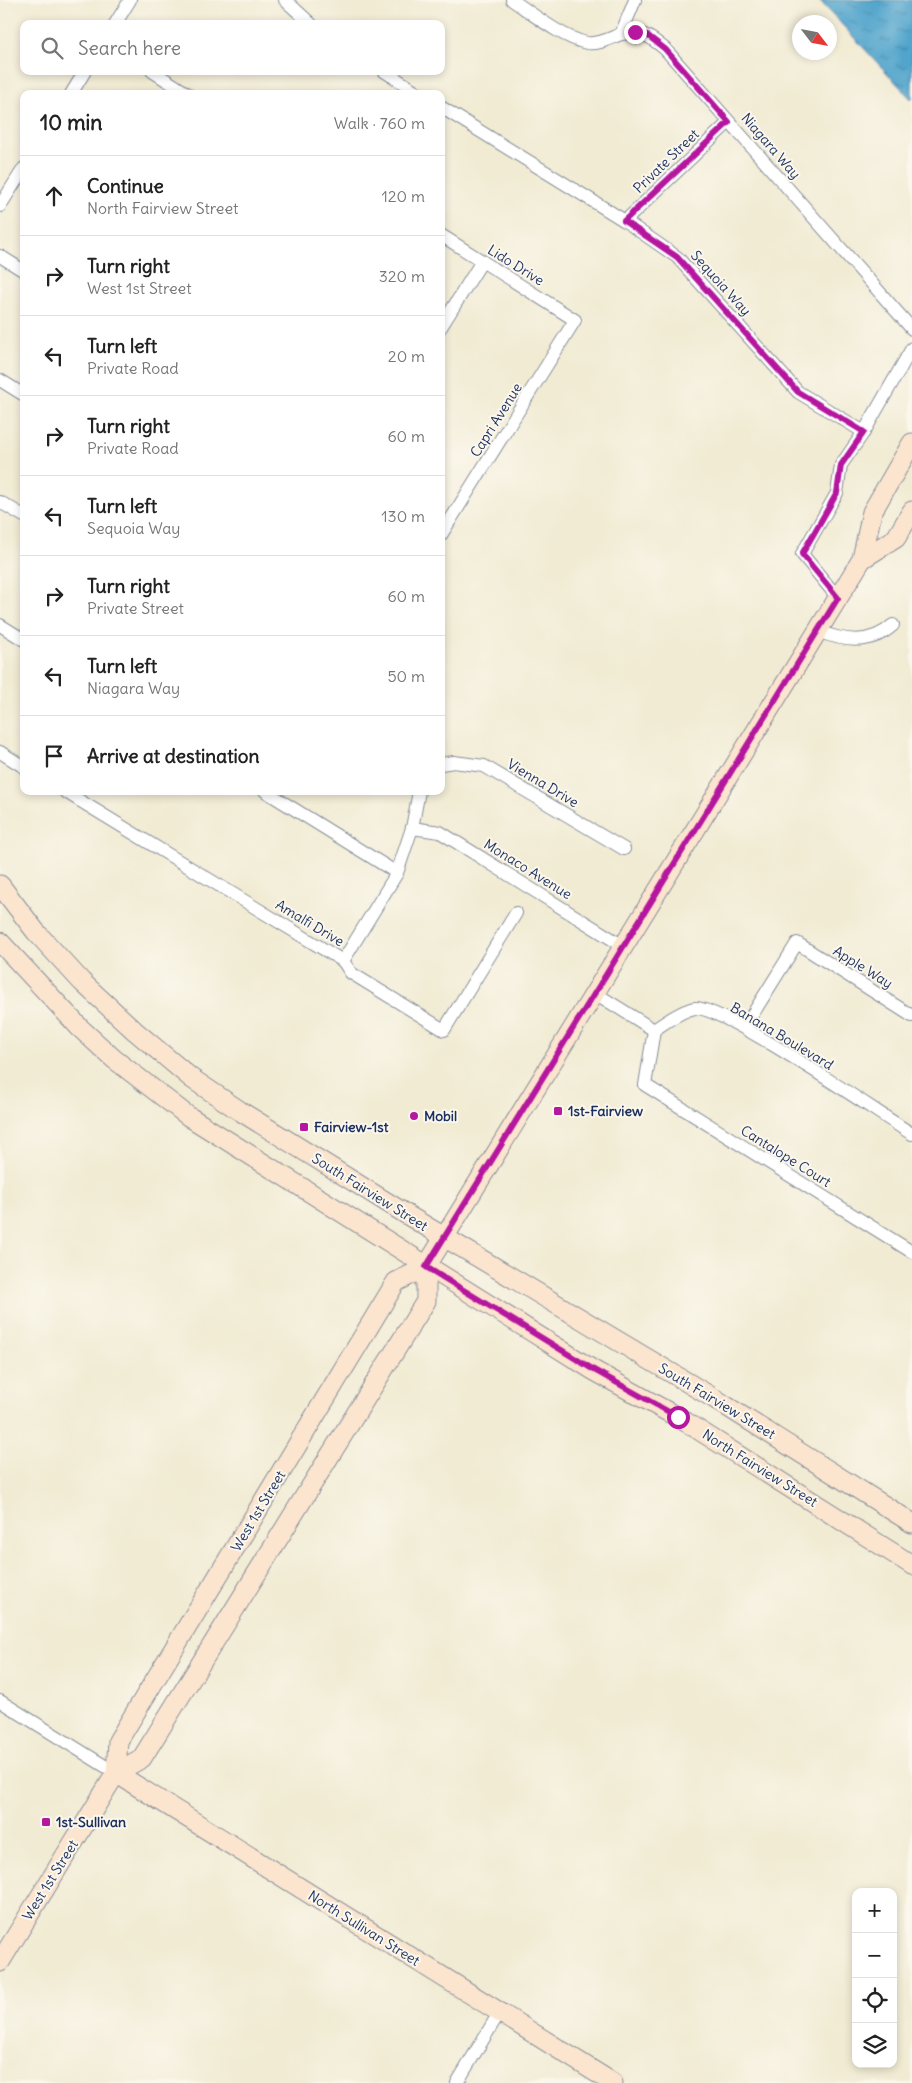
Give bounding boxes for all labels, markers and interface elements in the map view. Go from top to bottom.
north arrow [792,15,837,60]
search box [20,20,445,75]
route end [624,21,647,44]
icon: search [38,34,66,62]
text: Search here [78,36,181,60]
text: 10 min [40,109,102,136]
street label: Niagara Way [737,109,805,183]
text: Walk · 760 m [334,113,425,133]
street label: Private Street [629,125,703,197]
text: Continue [87,174,164,198]
icon: ahead [40,182,68,210]
text: 120 m [382,186,425,206]
text: North Fairview Street [87,198,238,218]
street label: Lido Drive [484,241,548,289]
street label: Sequoia Way [687,247,755,319]
text: Turn right [87,254,170,278]
icon: right [40,262,68,290]
text: 320 m [379,266,425,286]
text: West 1st Street [87,278,192,298]
text: Turn left [87,334,157,358]
icon: left [40,342,68,370]
text: 20 m [388,346,425,366]
text: Private Road [87,358,179,378]
street label: Capri Avenue [466,380,526,460]
text: Turn right [87,414,170,438]
icon: right [40,422,68,450]
text: 60 m [387,426,425,446]
text: Private Road [87,438,179,458]
text: Turn left [87,494,157,518]
icon: left [40,502,68,530]
text: 130 m [381,506,425,526]
text: Sequoia Way [87,518,180,538]
text: Turn right [87,574,170,598]
icon: right [40,582,68,610]
text: 60 m [387,586,425,606]
text: Private Street [87,598,184,618]
text: Turn left [87,654,157,678]
icon: left [40,662,68,690]
text: 50 m [387,666,425,686]
text: Niagara Way [87,678,180,698]
icon: arrive [40,742,68,770]
text: Arrive at destination [87,744,260,768]
street label: Vienna Drive [504,755,582,811]
street label: Monaco Avenue [481,835,575,903]
street label: Amalfi Drive [273,896,347,950]
street label: Apple Way [830,942,896,992]
street label: Banana Boulevard [727,998,837,1074]
place label: 1st-Fairview [568,1102,643,1120]
marker: 1st-Fairview [552,1105,564,1117]
place label: Mobil [424,1107,457,1125]
marker: Mobil [408,1110,420,1122]
place label: Fairview-1st [314,1118,389,1136]
marker: Fairview-1st [298,1121,310,1133]
street label: Cantalope Court [737,1121,835,1191]
street label: South Fairview Street [309,1149,431,1235]
street label: South Fairview Street [655,1359,779,1443]
route start [667,1406,690,1429]
street label: North Fairview Street [699,1425,821,1511]
street label: West 1st Street [227,1467,289,1555]
place label: 1st-Sullivan [56,1813,126,1831]
marker: 1st-Sullivan [40,1816,52,1828]
street label: West 1st Street [18,1836,82,1924]
street label: North Sullivan Street [305,1886,423,1970]
map controls [852,1888,897,2068]
button: + [852,1888,897,1933]
button: − [852,1933,897,1978]
button: locate [852,1978,897,2023]
button: layers [852,2023,897,2068]

